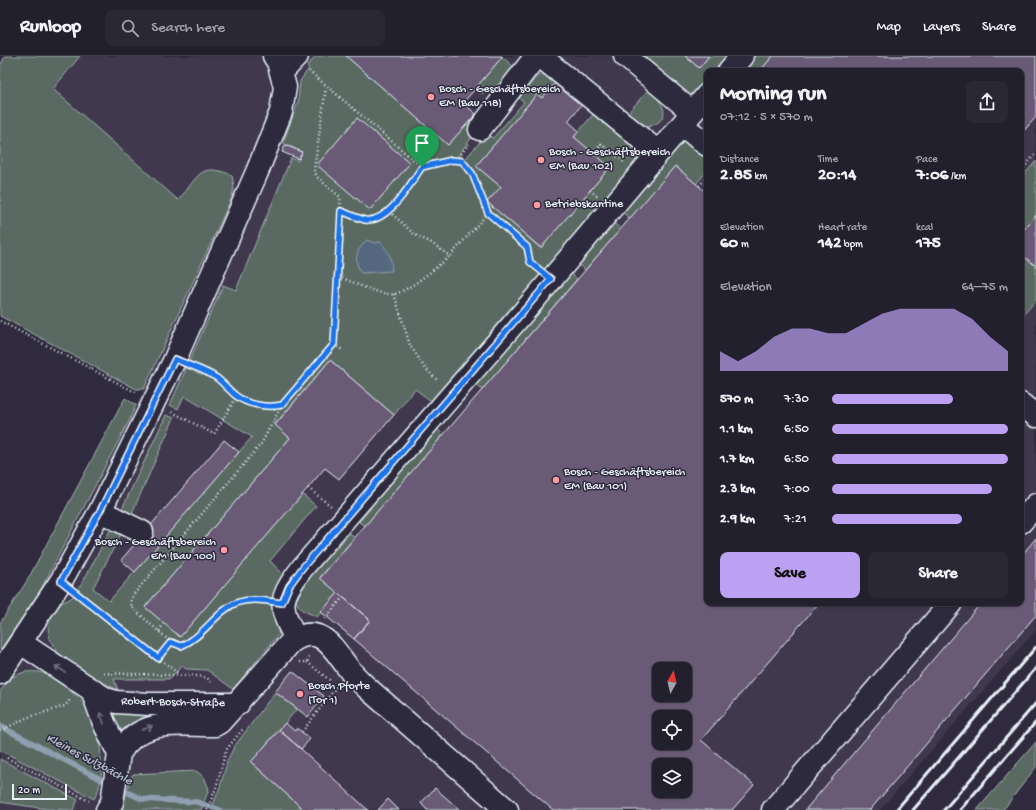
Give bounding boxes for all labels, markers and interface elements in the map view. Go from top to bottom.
search box [105,10,385,46]
text: Runloop [20,16,81,39]
icon: search [119,17,141,39]
text: Search here [151,19,225,37]
text: Map [877,19,901,36]
text: Layers [923,19,960,36]
text: Share [982,19,1016,36]
button: share [966,81,1008,123]
text: Morning run [720,82,826,108]
place label: Bosch - Geschäftsbereich EM (Bau 118) [438,83,561,111]
marker: Bosch - Geschäftsbereich EM (Bau 118) [426,92,436,102]
text: 07:12 · 5 × 570 m [720,110,813,125]
pin [405,126,439,167]
icon: arrive [411,132,433,154]
place label: Bosch - Geschäftsbereich EM (Bau 102) [548,146,671,174]
text: Distance [720,154,759,166]
text: Time [818,154,838,166]
text: Pace [916,154,938,166]
marker: Bosch - Geschäftsbereich EM (Bau 102) [536,155,546,165]
text: 2.85 [720,166,752,186]
text: 20:14 [818,166,856,186]
text: 7:06 [916,166,948,186]
text: km [752,171,767,183]
text: /km [948,171,966,183]
place label: Betriebskantine [544,198,624,212]
marker: Betriebskantine [532,200,542,210]
text: Elevation [720,222,764,234]
text: Heart rate [818,222,867,234]
text: kcal [916,222,933,234]
text: 60 [720,234,738,254]
text: 142 [818,234,841,254]
text: 175 [916,234,941,254]
text: m [738,239,749,251]
text: bpm [841,239,863,251]
text: Elevation [720,280,772,295]
text: 64–75 m [961,280,1008,295]
text: 570 m [720,392,753,407]
text: 7:30 [784,392,809,407]
text: 1.1 km [720,422,753,437]
text: 6:50 [784,422,809,437]
text: 1.7 km [720,452,754,467]
text: 6:50 [784,452,809,467]
place label: Bosch - Geschäftsbereich EM (Bau 101) [563,466,686,494]
marker: Bosch - Geschäftsbereich EM (Bau 101) [551,475,561,485]
text: 2.3 km [720,482,755,497]
text: 7:00 [784,482,810,497]
text: 2.9 km [720,512,755,527]
text: 7:21 [784,512,806,527]
place label: Bosch - Geschäftsbereich EM (Bau 100) [94,536,217,564]
marker: Bosch - Geschäftsbereich EM (Bau 100) [219,545,229,555]
button: Save [720,552,860,598]
button: Share [868,552,1008,598]
north arrow [652,662,692,702]
map controls [652,662,692,798]
one-way arrow [55,665,66,673]
place label: Bosch Pforte (Tor 1) [307,680,371,708]
marker: Bosch Pforte (Tor 1) [295,689,305,699]
street label: Robert-Bosch-Straße [121,695,226,711]
button: locate [652,710,692,750]
one-way arrow [98,711,105,724]
one-way arrow [141,724,153,732]
water label: Kleines Sulzbächle [43,731,136,790]
button: layers [652,758,692,798]
scale bar [12,782,67,801]
text: 20 m [18,785,40,797]

